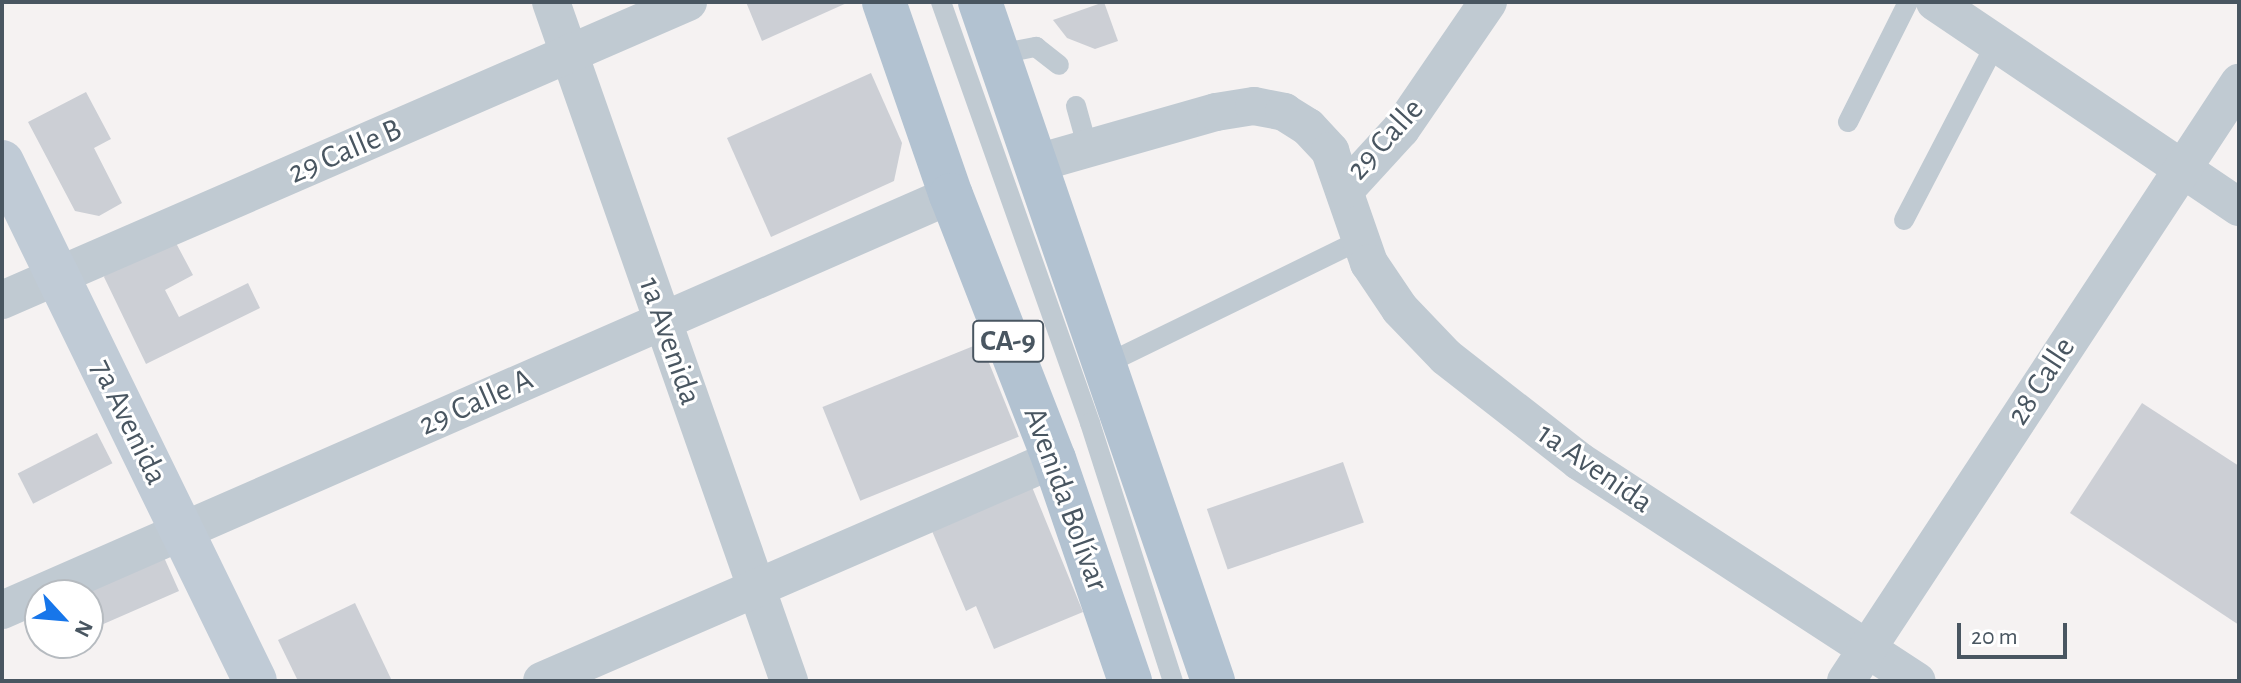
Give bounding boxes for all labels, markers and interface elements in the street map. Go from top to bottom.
street label: 29 Calle [1338,90,1432,188]
street label: 29 Calle B [283,110,407,192]
street label: 1a Avenida [630,272,710,410]
road number: CA-9 [972,315,1044,367]
street label: 28 Calle [1998,330,2084,432]
street label: 7a Avenida [82,353,176,491]
street label: 29 Calle A [413,360,539,444]
street label: Avenida Bolívar [1015,402,1117,596]
street label: 1a Avenida [1530,414,1660,522]
north arrow [24,579,104,659]
scale bar [1961,607,2071,657]
text: N [71,617,97,640]
text: 20 m [1971,625,2018,649]

